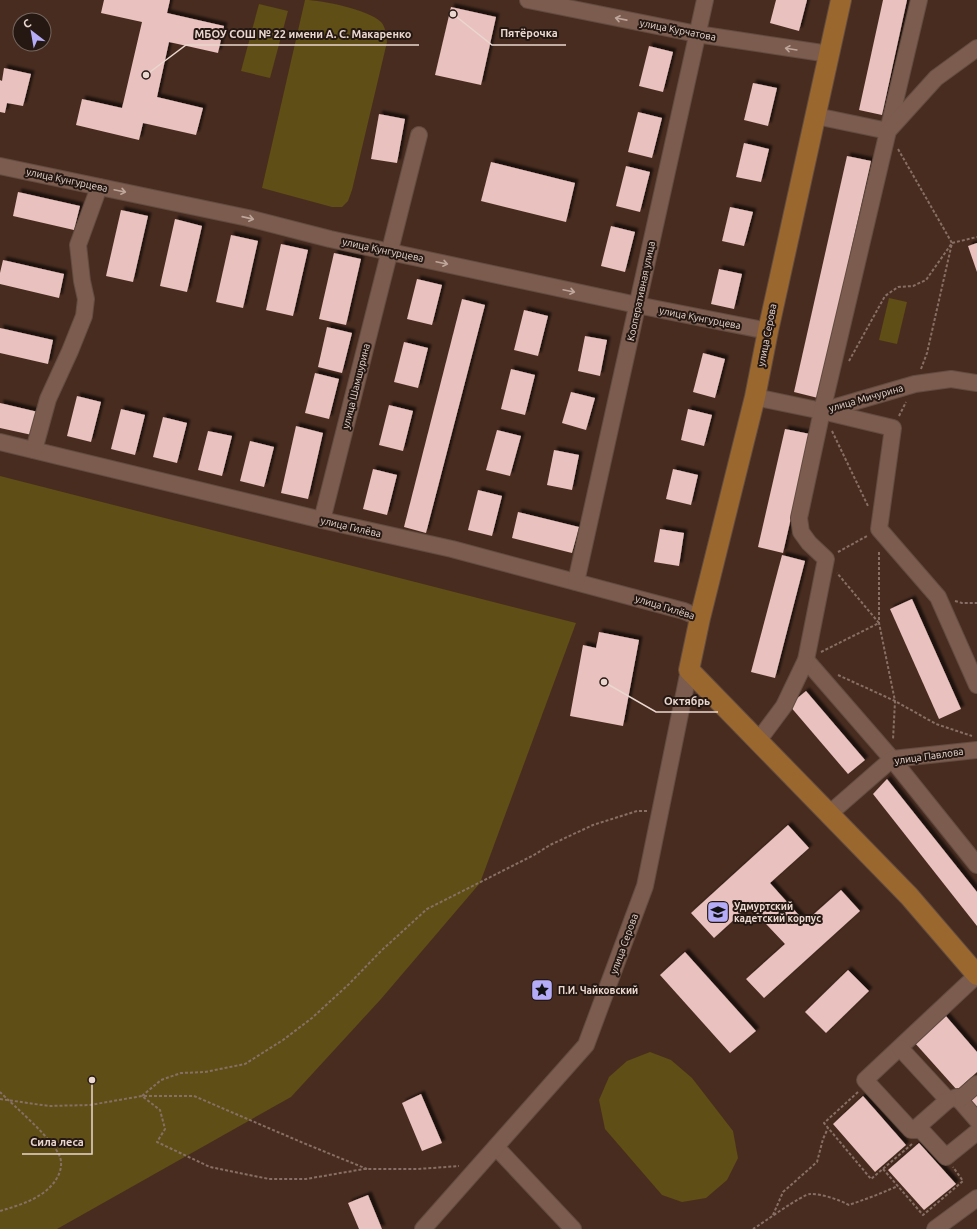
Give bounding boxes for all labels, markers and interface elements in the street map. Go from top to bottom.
north arrow [12,12,52,52]
one-way arrow [615,15,628,23]
text: С [21,16,33,30]
street label: улица Курчатова [639,17,717,43]
callout: МБОУ СОШ № 22 имени А. С. Макаренко [186,22,419,45]
callout: Пятёрочка [492,22,566,45]
text: Пятёрочка [500,27,558,39]
text: МБОУ СОШ № 22 имени А. С. Макаренко [195,28,412,40]
one-way arrow [785,45,798,53]
street label: улица Кунгурцева [25,166,109,194]
one-way arrow [114,188,127,196]
one-way arrow [241,214,254,222]
street label: улица Кунгурцева [341,236,425,264]
street label: Кооперативная улица [625,240,657,342]
one-way arrow [436,259,449,267]
one-way arrow [563,287,576,295]
street label: улица Серова [756,303,778,367]
street label: улица Кунгурцева [658,305,742,331]
street label: улица Шамшурина [340,342,372,430]
street label: улица Мичурина [827,382,905,414]
street label: улица Гилёва [320,515,382,539]
street label: улица Гилёва [634,593,696,621]
callout: Октябрь [656,689,718,712]
text: Октябрь [664,695,710,707]
street label: улица Павлова [894,746,964,766]
school or university icon: Удмуртский кадетский корпус [705,899,731,925]
place label: Удмуртский кадетский корпус [734,901,821,924]
street label: улица Серова [608,912,640,976]
place icon: П.И. Чайковский [529,977,555,1003]
place label: П.И. Чайковский [558,985,638,996]
callout: Сила леса [22,1131,92,1154]
text: Сила леса [30,1136,84,1148]

